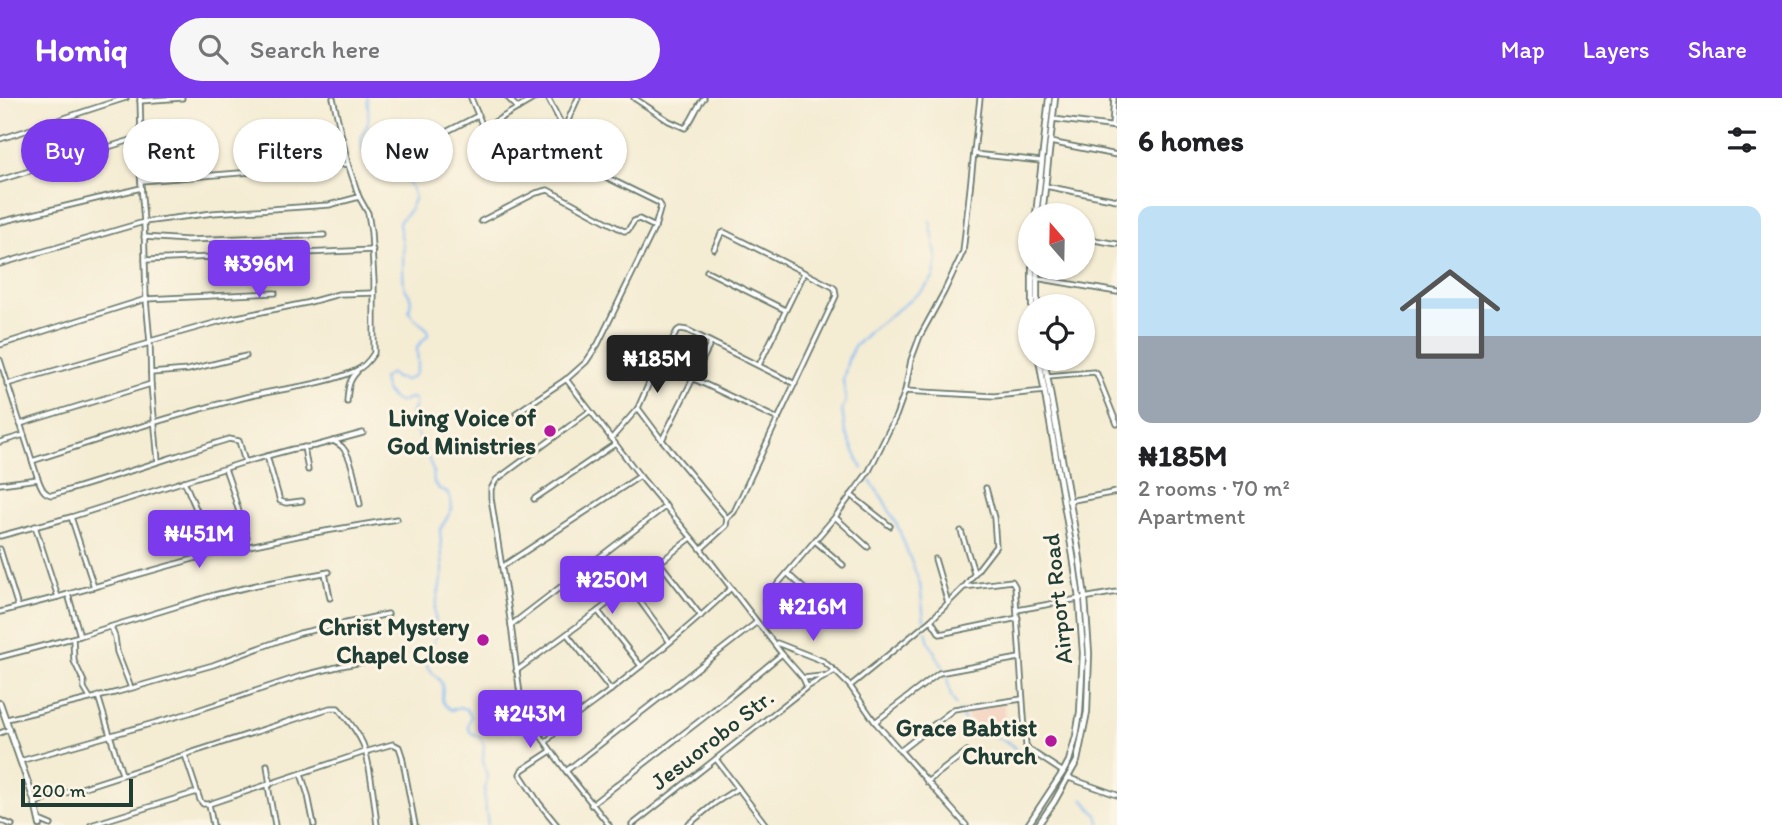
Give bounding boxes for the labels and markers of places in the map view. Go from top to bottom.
pin: ₦396M [210,240,308,300]
pin: ₦185M [608,336,706,395]
place label: Living Voice of God Ministries [387,403,537,460]
marker: Living Voice of God Ministries [542,423,558,439]
pin: ₦451M [150,510,248,570]
pin: ₦250M [563,556,661,616]
pin: ₦216M [764,584,862,643]
place label: Christ Mystery Chapel Close [318,612,470,670]
marker: Christ Mystery Chapel Close [475,632,491,648]
pin: ₦243M [481,690,579,750]
place label: Grace Babtist Church [896,713,1038,770]
marker: Grace Babtist Church [1043,733,1059,749]

